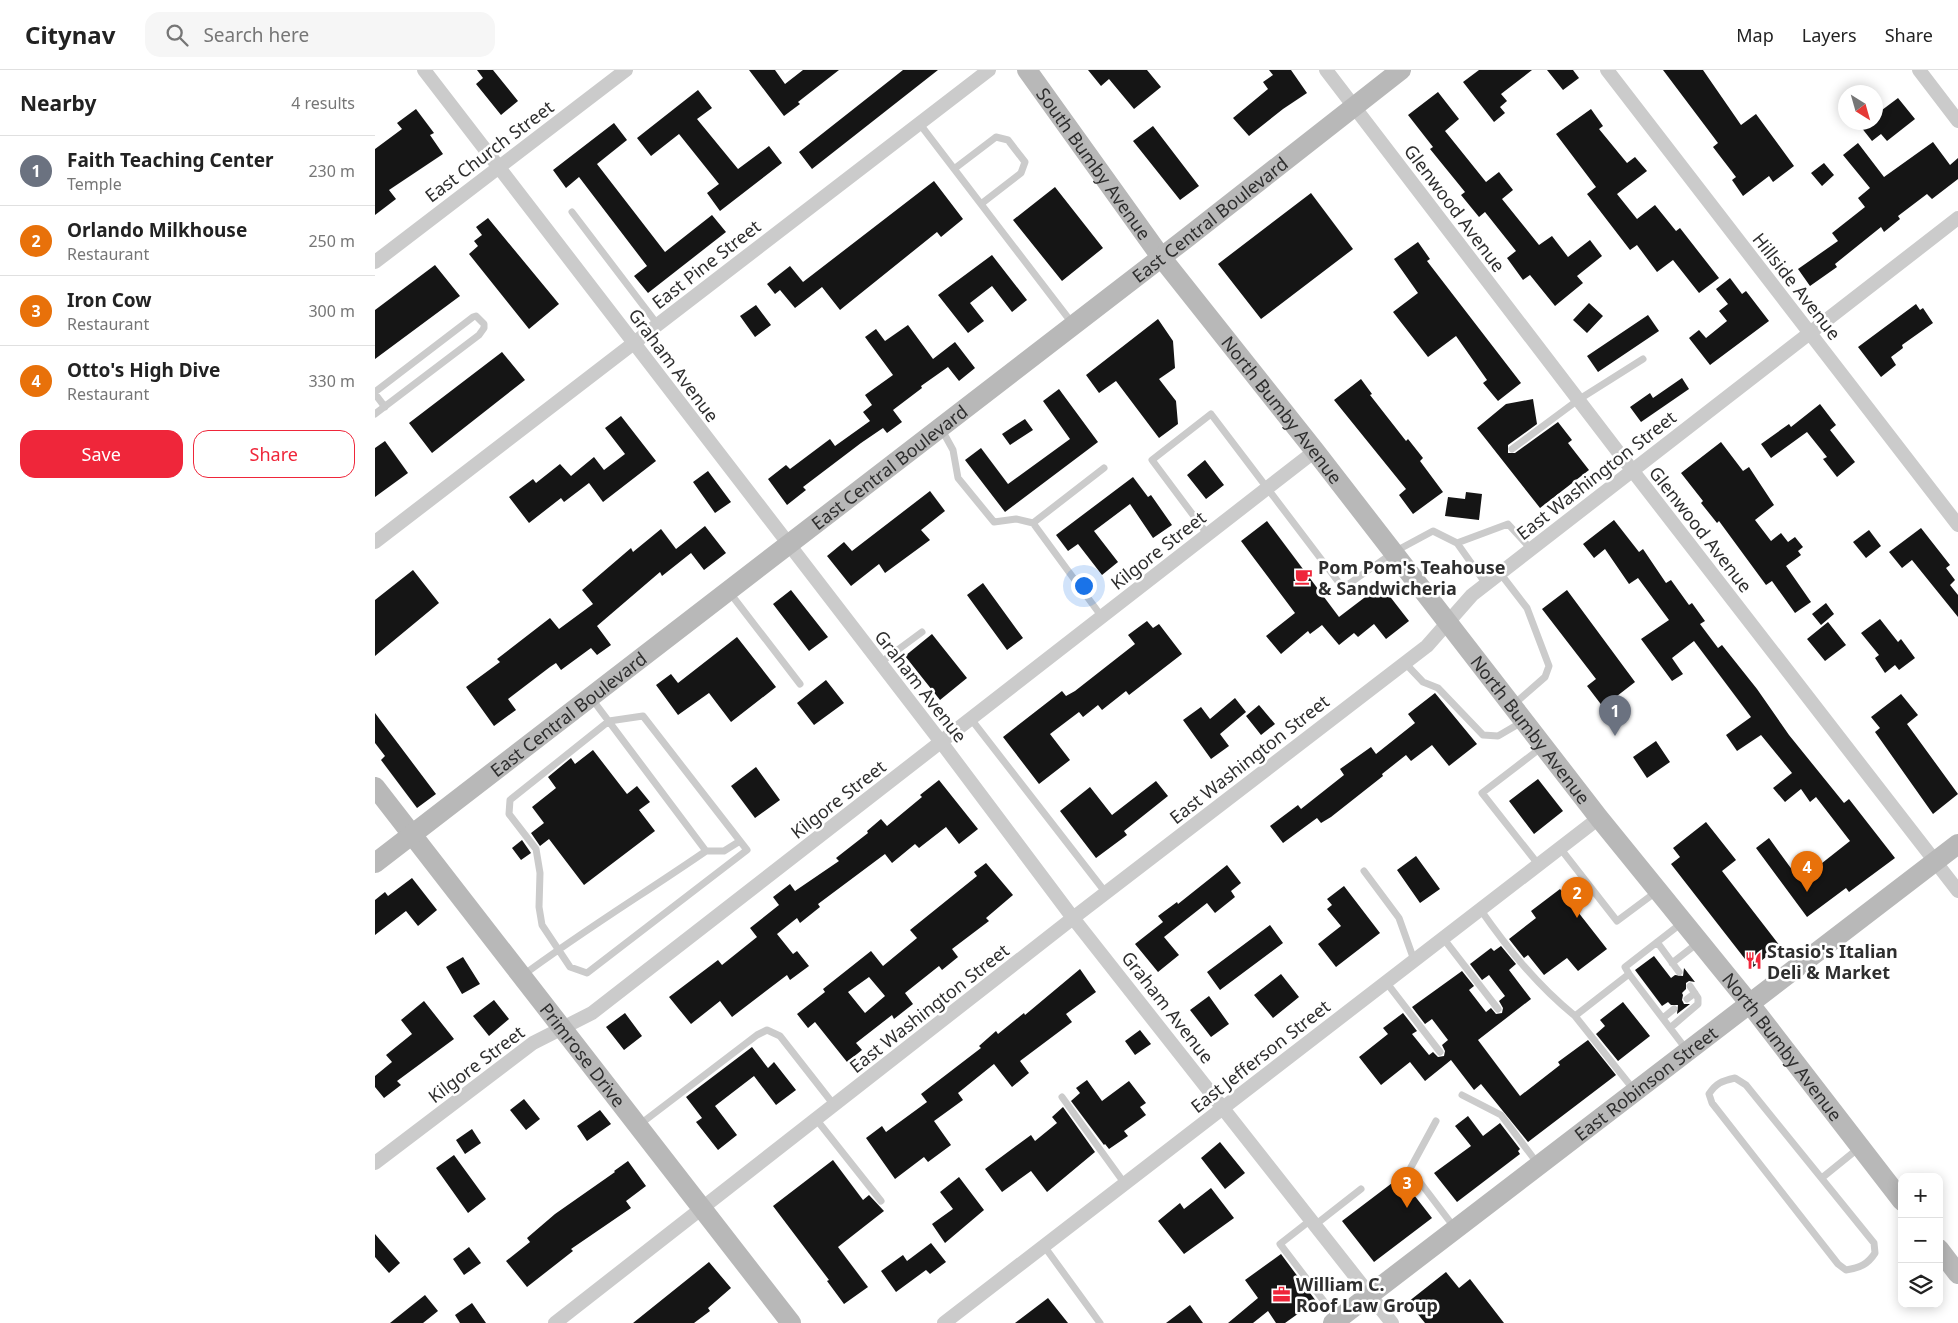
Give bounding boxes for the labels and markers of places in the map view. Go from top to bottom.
place label: Pom Pom's Teahouse & Sandwicheria [1318,555,1506,600]
cafe icon: Pom Pom's Teahouse & Sandwicheria [1294,567,1314,587]
pin: 1 [1599,695,1631,736]
pin: 4 [1791,851,1823,892]
pin: 2 [1561,877,1593,918]
place label: Stasio's Italian Deli & Market [1767,939,1898,984]
restaurant icon: Stasio's Italian Deli & Market [1743,951,1763,971]
pin: 3 [1391,1167,1423,1208]
place label: William C. Roof Law Group [1296,1272,1438,1317]
office icon: William C. Roof Law Group [1272,1284,1292,1304]

